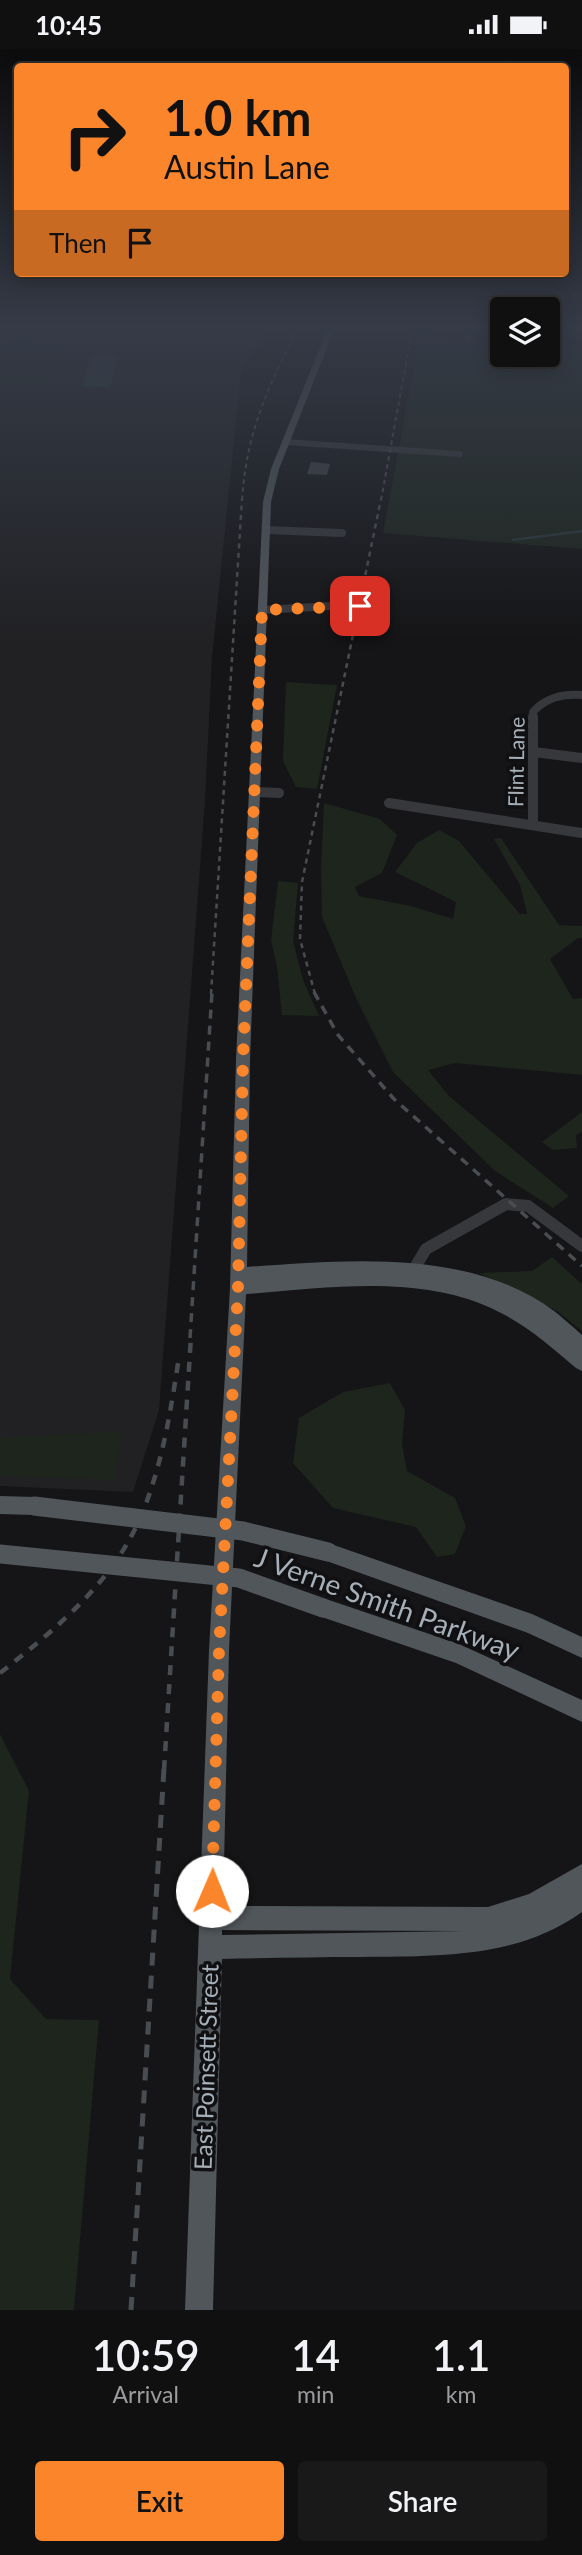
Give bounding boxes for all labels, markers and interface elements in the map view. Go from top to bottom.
text: 10:45 [35,9,102,41]
text: 1.0 km [164,88,312,146]
icon: right [49,91,140,182]
text: Austin Lane [164,147,330,186]
icon: arrive [121,224,159,262]
text: Then [49,227,107,259]
map controls [490,297,560,367]
button: layers [490,297,560,367]
pin [330,576,390,636]
icon: arrive [341,587,379,625]
street label: Flint Lane [502,717,529,807]
street label: J Verne Smith Parkway [250,1539,525,1667]
position arrow [175,1854,249,1928]
street label: East Poinsett Street [187,1963,224,2170]
text: 10:59 [92,2330,200,2380]
text: 14 [291,2330,340,2380]
text: 1.1 [432,2330,490,2380]
text: Arrival [113,2380,179,2408]
text: min [297,2380,334,2408]
text: km [446,2380,476,2408]
button: Exit [35,2461,284,2541]
button: Share [298,2461,547,2541]

